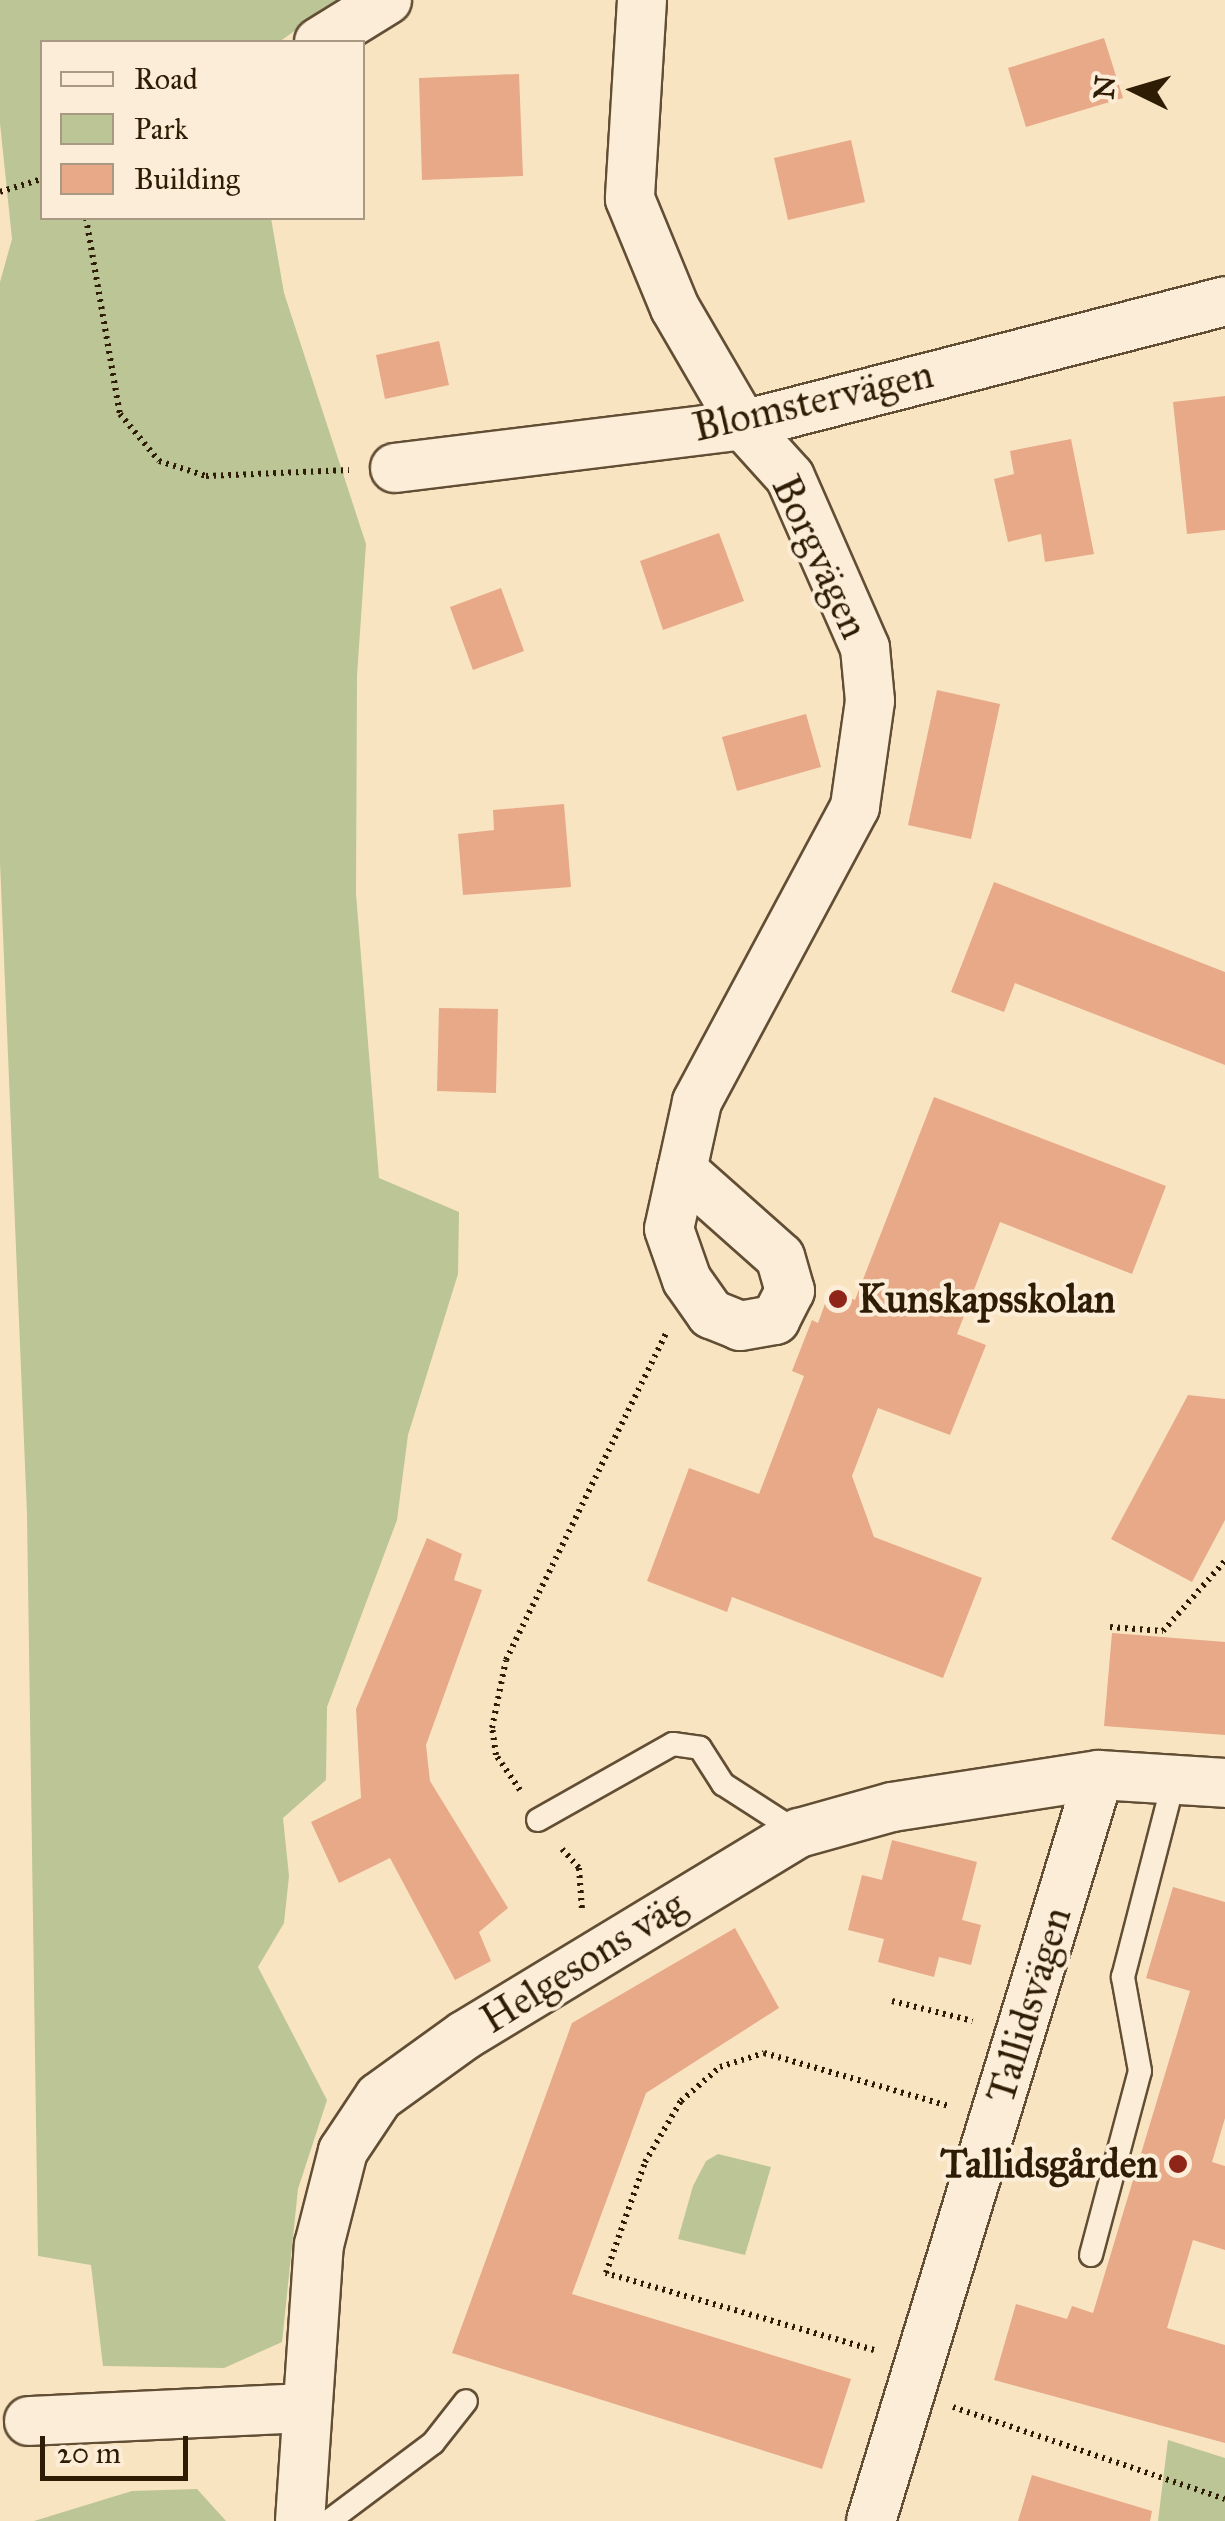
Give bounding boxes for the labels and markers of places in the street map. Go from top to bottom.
place label: Kunskapsskolan [858,1275,1115,1323]
marker: Kunskapsskolan [827,1288,849,1310]
place label: Tallidsgården [940,2140,1158,2188]
marker: Tallidsgården [1167,2153,1189,2175]

